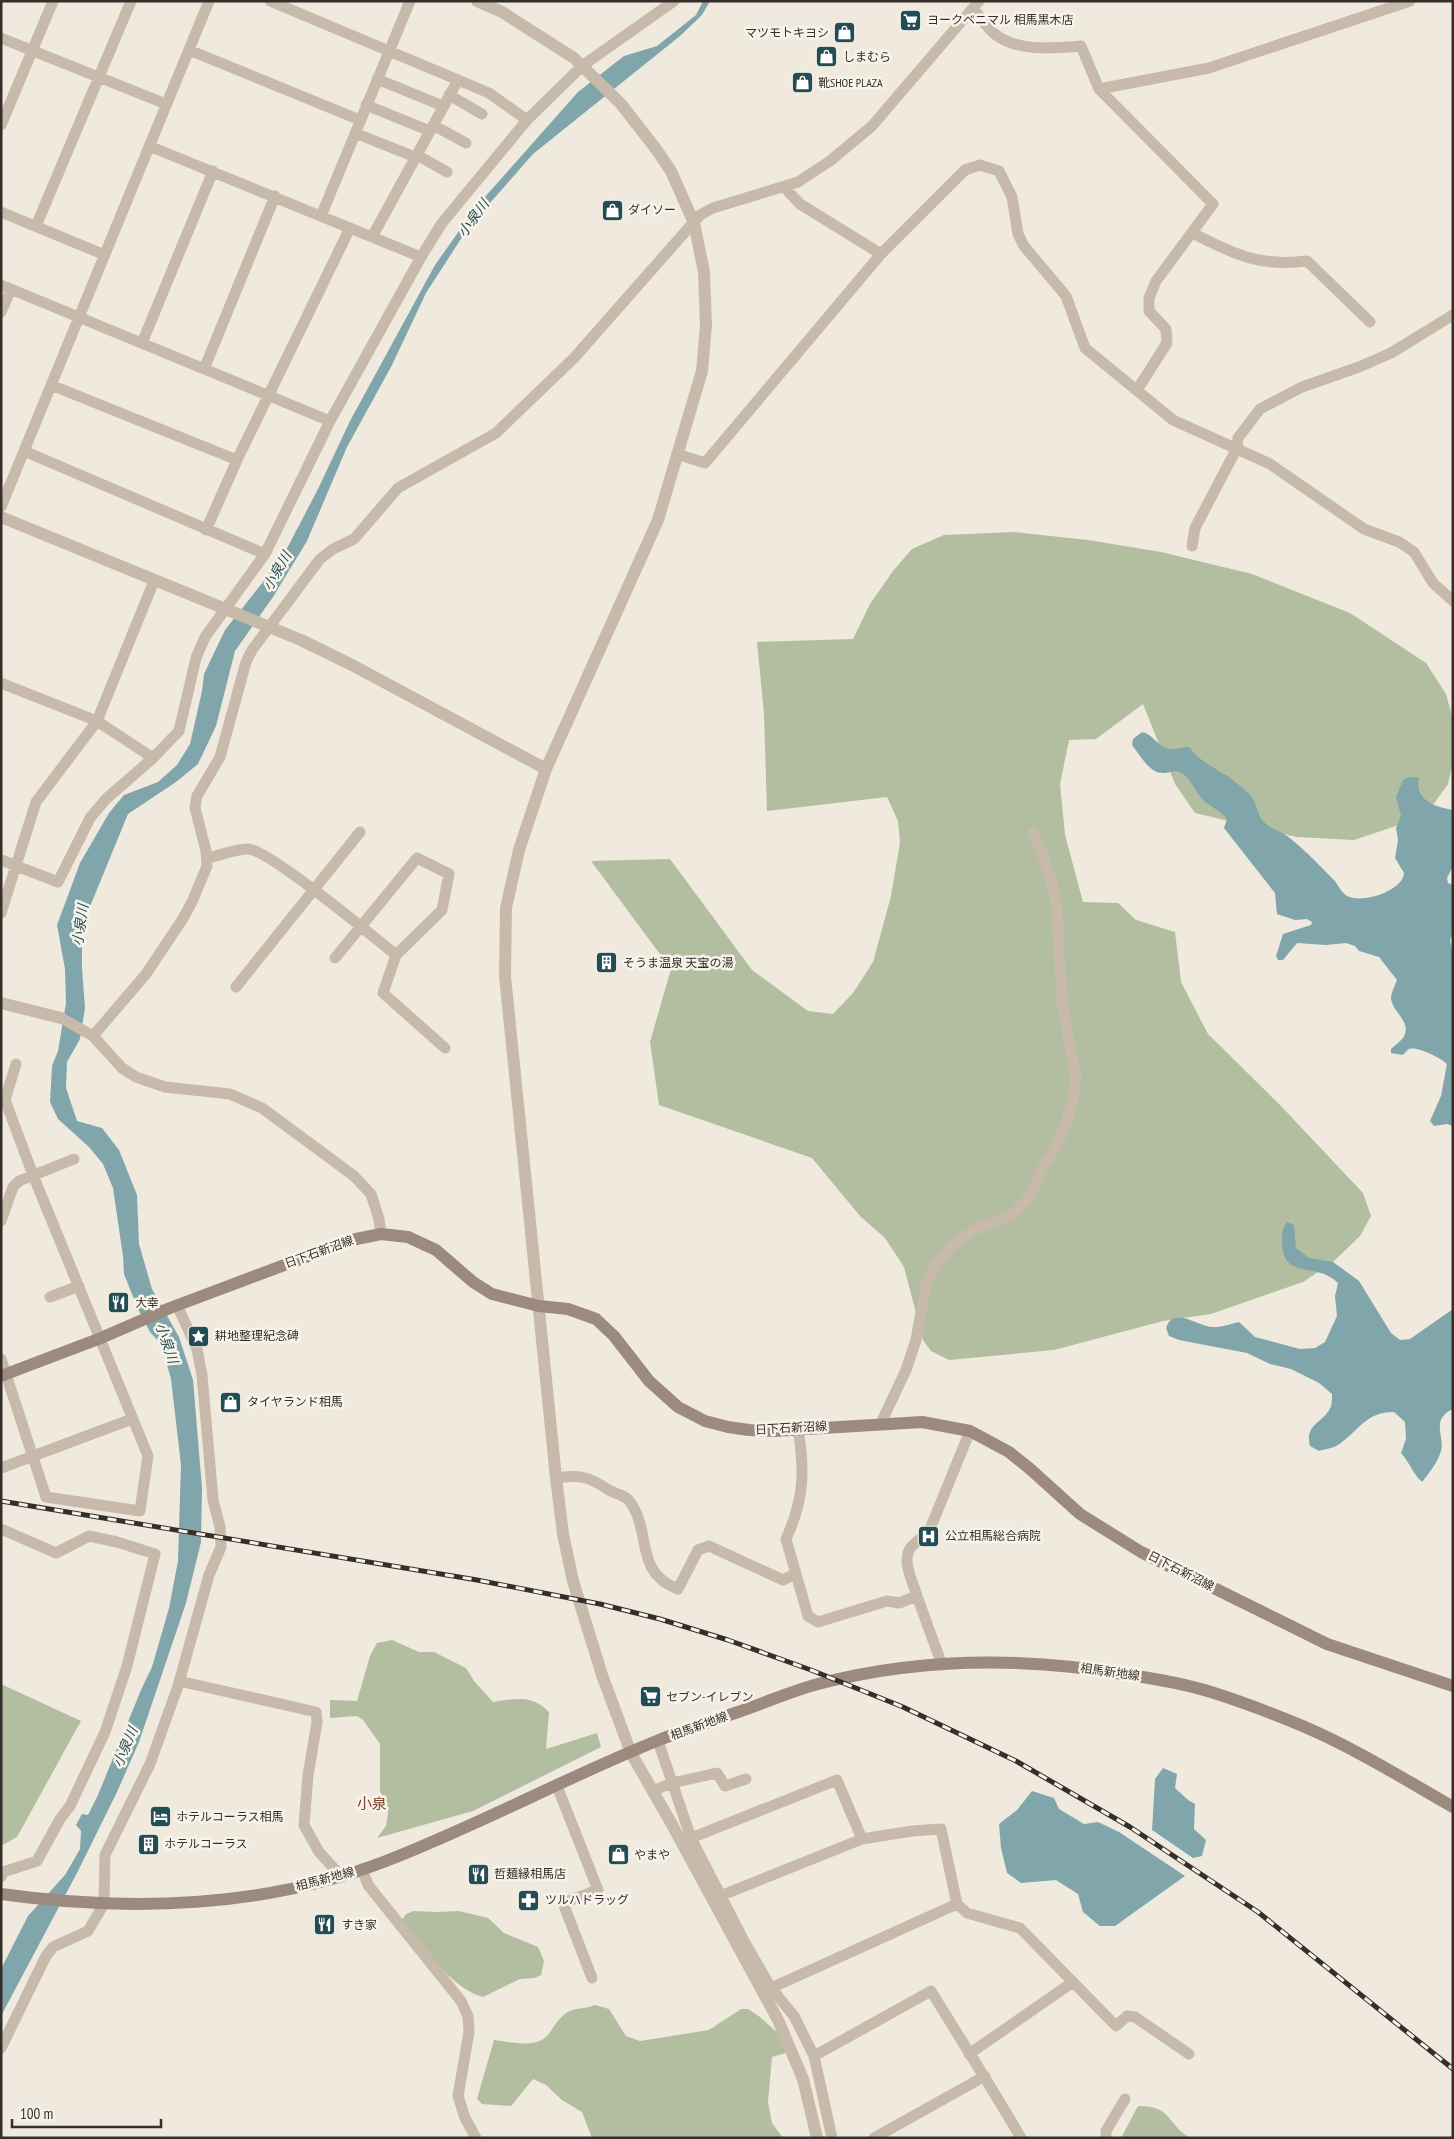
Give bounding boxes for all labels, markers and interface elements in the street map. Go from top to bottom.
supermarket icon: ヨークベニマル 相馬黒木店 [899,8,923,32]
place label: ヨークベニマル 相馬黒木店 [927,12,1074,27]
shop icon: マツモトキヨシ [833,21,857,45]
place label: マツモトキヨシ [745,25,829,40]
shop icon: しまむら [815,45,839,69]
place label: しまむら [843,49,891,64]
shop icon: 靴SHOE PLAZA [790,71,814,95]
place label: 靴SHOE PLAZA [818,75,883,90]
water label: 小泉川 [453,194,494,240]
shop icon: ダイソー [600,198,624,222]
place label: ダイソー [628,202,676,217]
water label: 小泉川 [259,547,296,594]
water label: 小泉川 [68,901,92,947]
building icon: そうま温泉 天宝の湯 [595,951,619,975]
place label: そうま温泉 天宝の湯 [623,955,734,970]
street label: 日下石新沼線 [282,1232,355,1271]
restaurant icon: 大幸 [107,1291,131,1315]
place label: 大幸 [135,1295,159,1310]
water label: 小泉川 [152,1320,183,1368]
place icon: 耕地整理紀念碑 [187,1324,211,1348]
place label: 耕地整理紀念碑 [215,1328,299,1343]
shop icon: タイヤランド相馬 [219,1390,243,1414]
place label: タイヤランド相馬 [247,1394,343,1409]
street label: 日下石新沼線 [755,1418,827,1437]
hospital icon: 公立相馬総合病院 [917,1524,941,1548]
place label: 公立相馬総合病院 [945,1528,1041,1543]
street label: 日下石新沼線 [1146,1548,1217,1594]
street label: 相馬新地線 [1079,1660,1141,1683]
supermarket icon: セブン-イレブン [638,1685,662,1709]
place label: セブン-イレブン [666,1689,754,1704]
street label: 相馬新地線 [668,1708,730,1743]
water label: 小泉川 [109,1722,142,1770]
district label: 小泉 [357,1794,387,1813]
hotel icon: ホテルコーラス相馬 [148,1805,172,1829]
place label: ホテルコーラス相馬 [176,1809,284,1824]
building icon: ホテルコーラス [136,1832,160,1856]
place label: ホテルコーラス [164,1836,248,1851]
shop icon: やまや [606,1843,630,1867]
place label: やまや [634,1847,670,1862]
restaurant icon: 哲麺縁相馬店 [466,1862,490,1886]
street label: 相馬新地線 [294,1864,356,1894]
place label: 哲麺縁相馬店 [494,1866,566,1881]
pharmacy icon: ツルハドラッグ [517,1888,541,1912]
place label: ツルハドラッグ [545,1892,629,1907]
restaurant icon: すき家 [313,1913,337,1937]
place label: すき家 [341,1917,377,1932]
scale bar [12,2096,161,2128]
text: 100 m [20,2104,53,2123]

